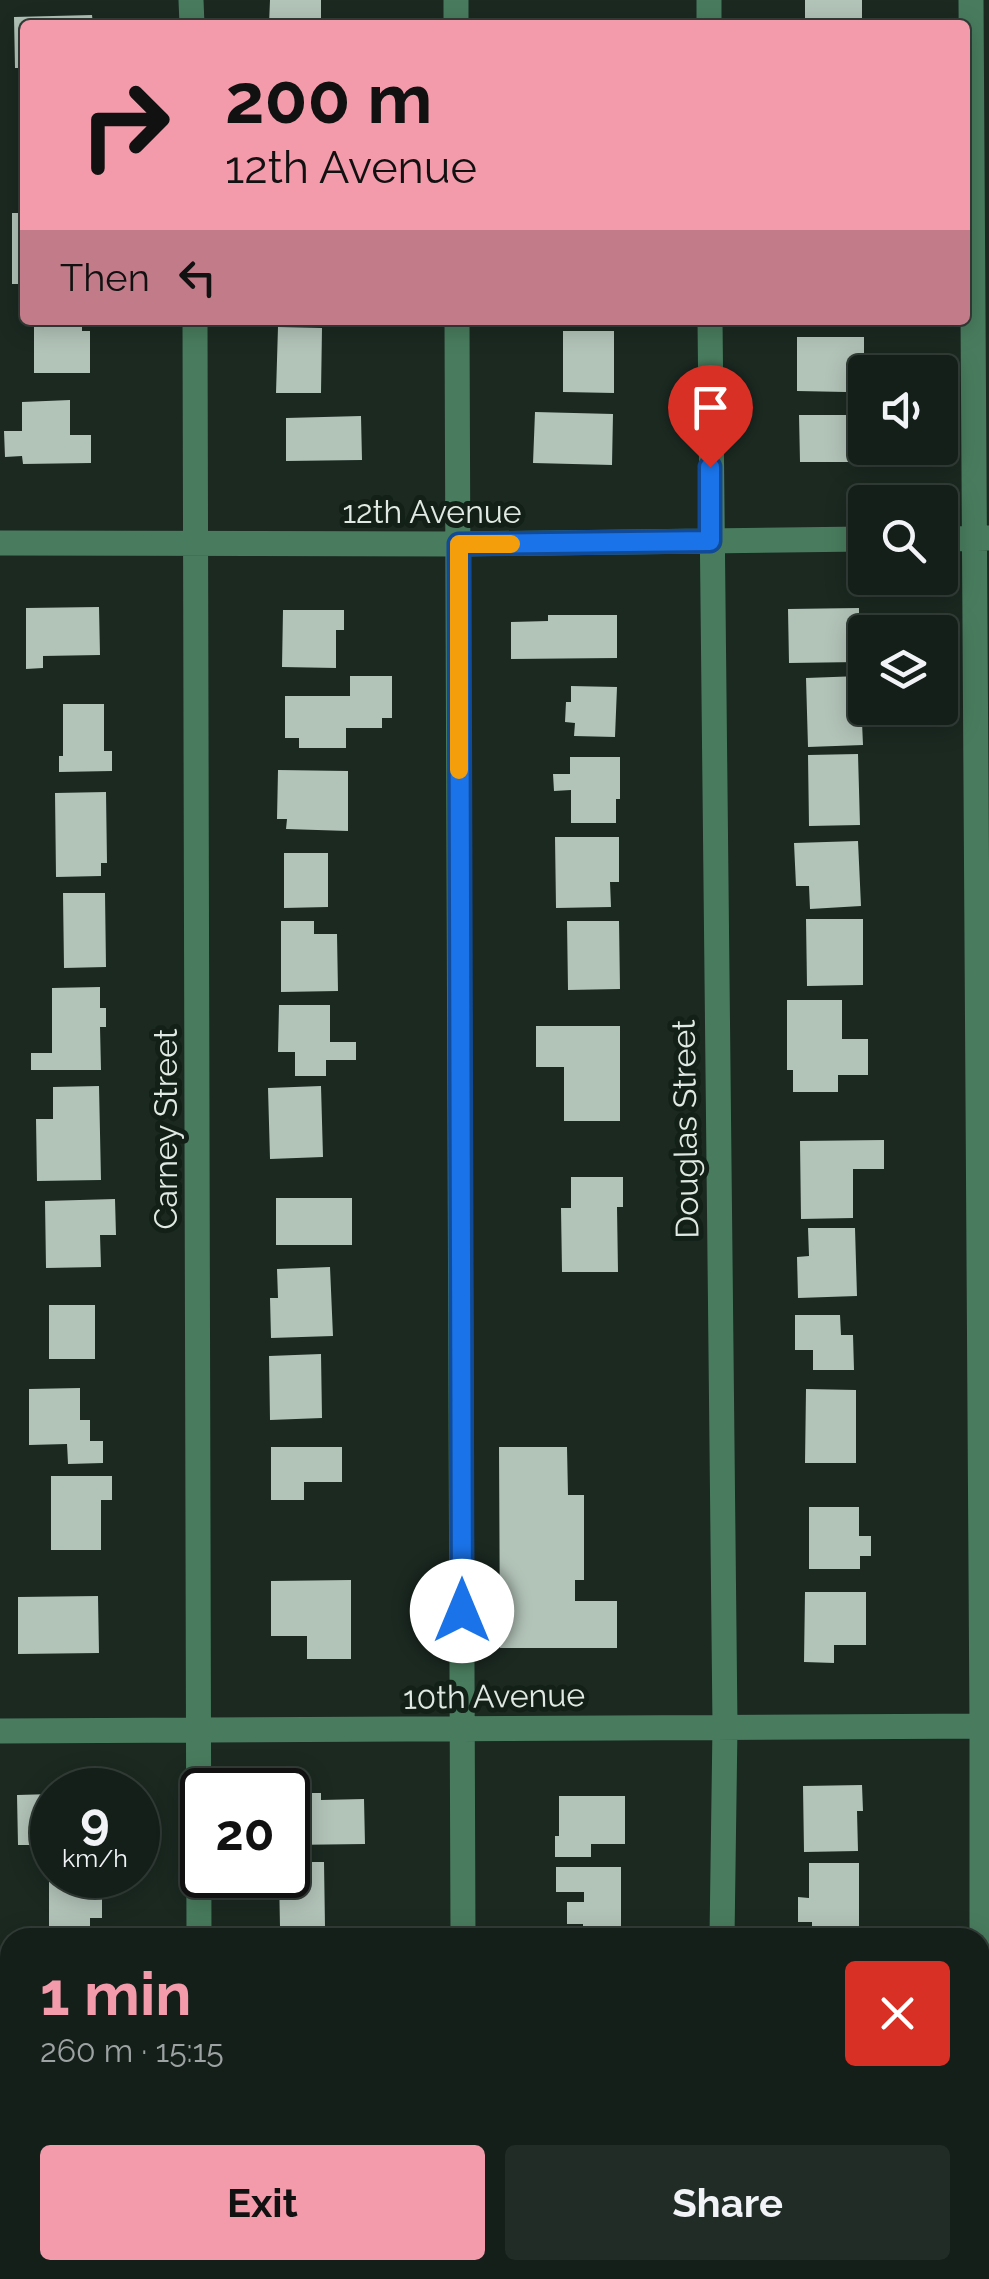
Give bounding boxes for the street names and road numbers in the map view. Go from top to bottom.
street label: 12th Avenue [342,493,522,530]
street label: Douglas Street [665,1019,705,1239]
street label: Carney Street [147,1028,184,1229]
street label: 10th Avenue [403,1676,585,1716]

